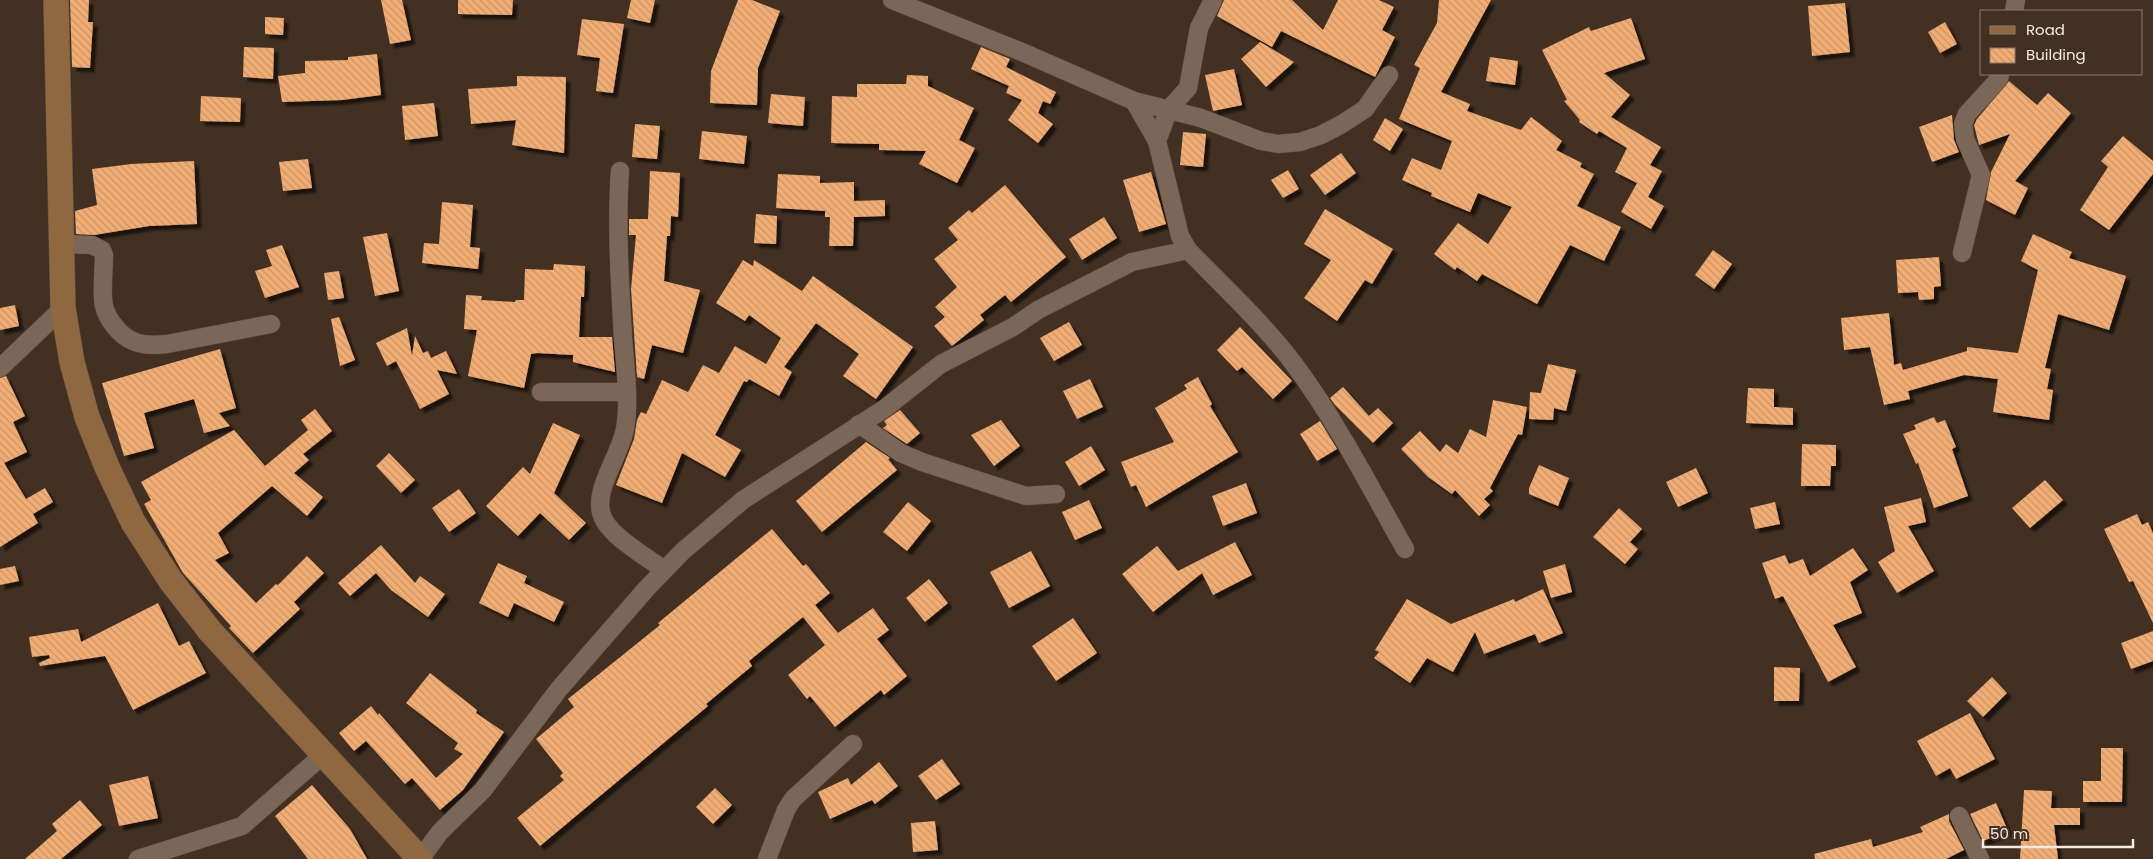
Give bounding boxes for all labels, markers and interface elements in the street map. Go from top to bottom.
legend [1980,10,2143,75]
text: Road [2026,19,2065,40]
text: Building [2026,44,2086,65]
scale bar [1983,816,2133,848]
text: 50 m [1990,823,2028,844]

